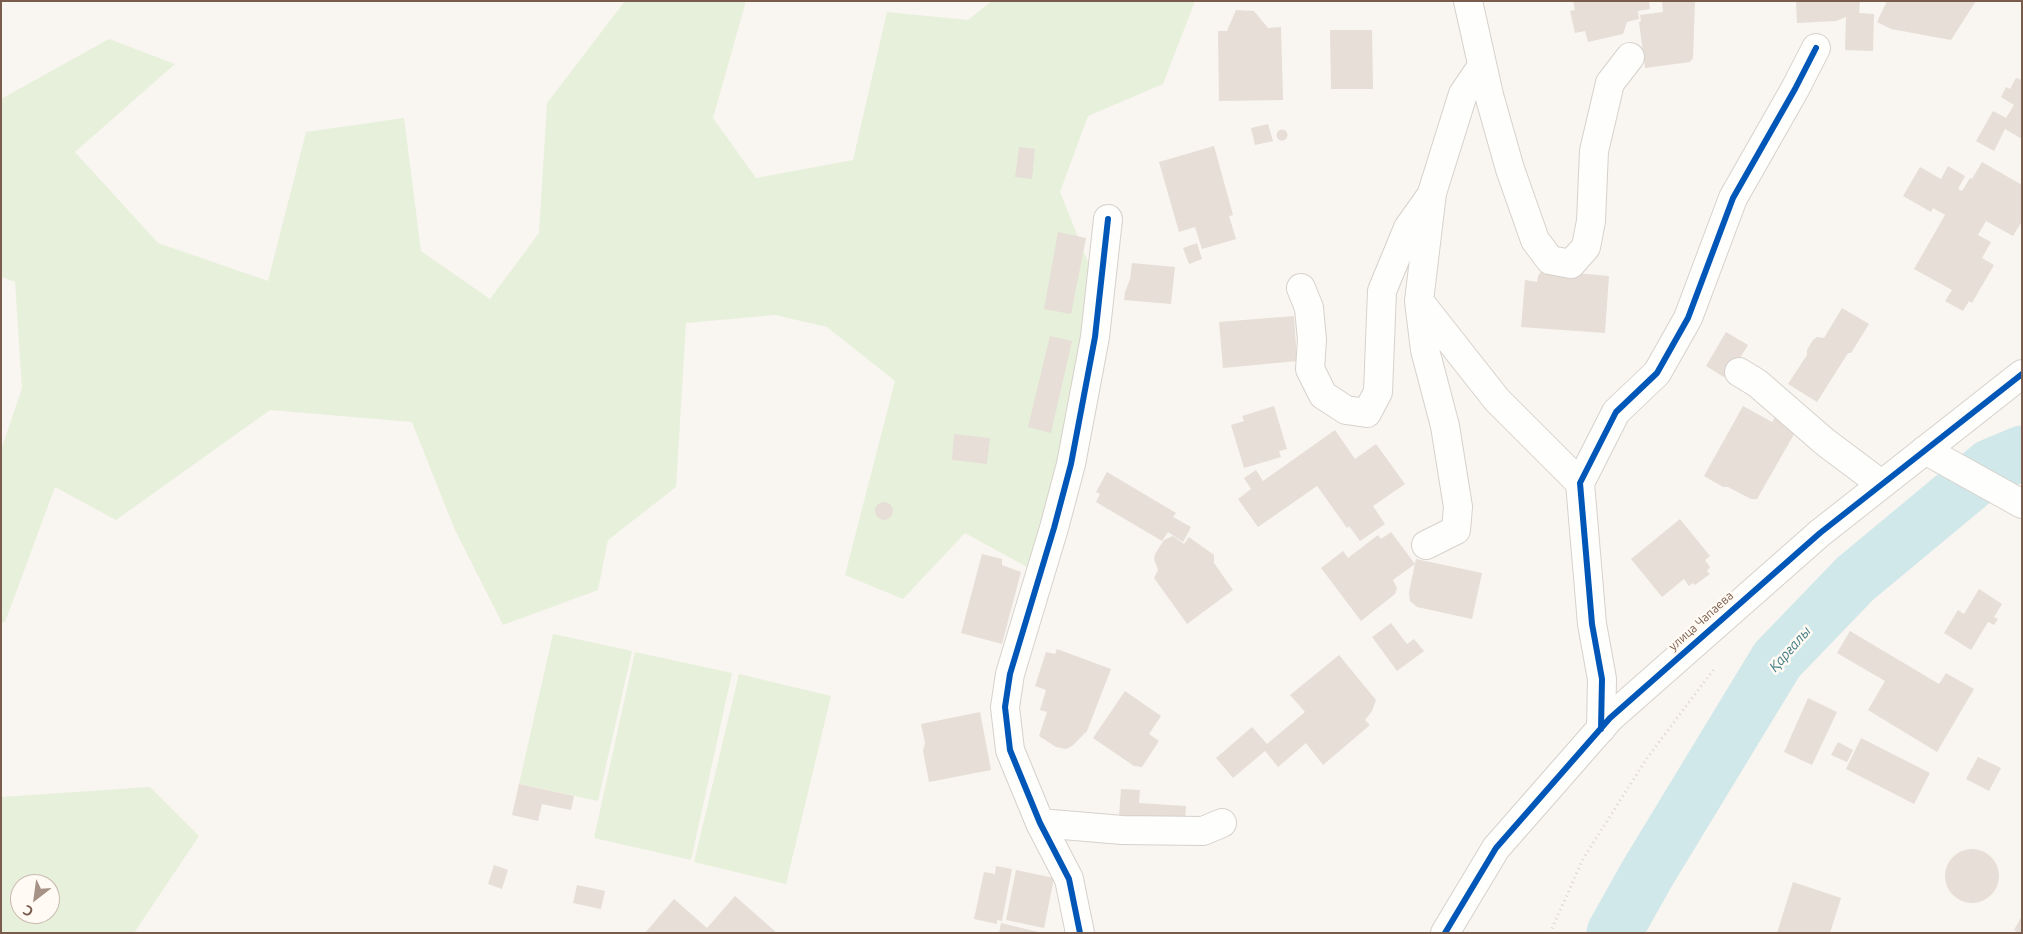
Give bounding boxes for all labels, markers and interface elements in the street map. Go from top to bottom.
street label: улица Чапаева [1666,588,1736,654]
water label: Қарғалы [1766,623,1814,675]
north arrow [10,874,60,924]
text: С [20,902,36,920]

